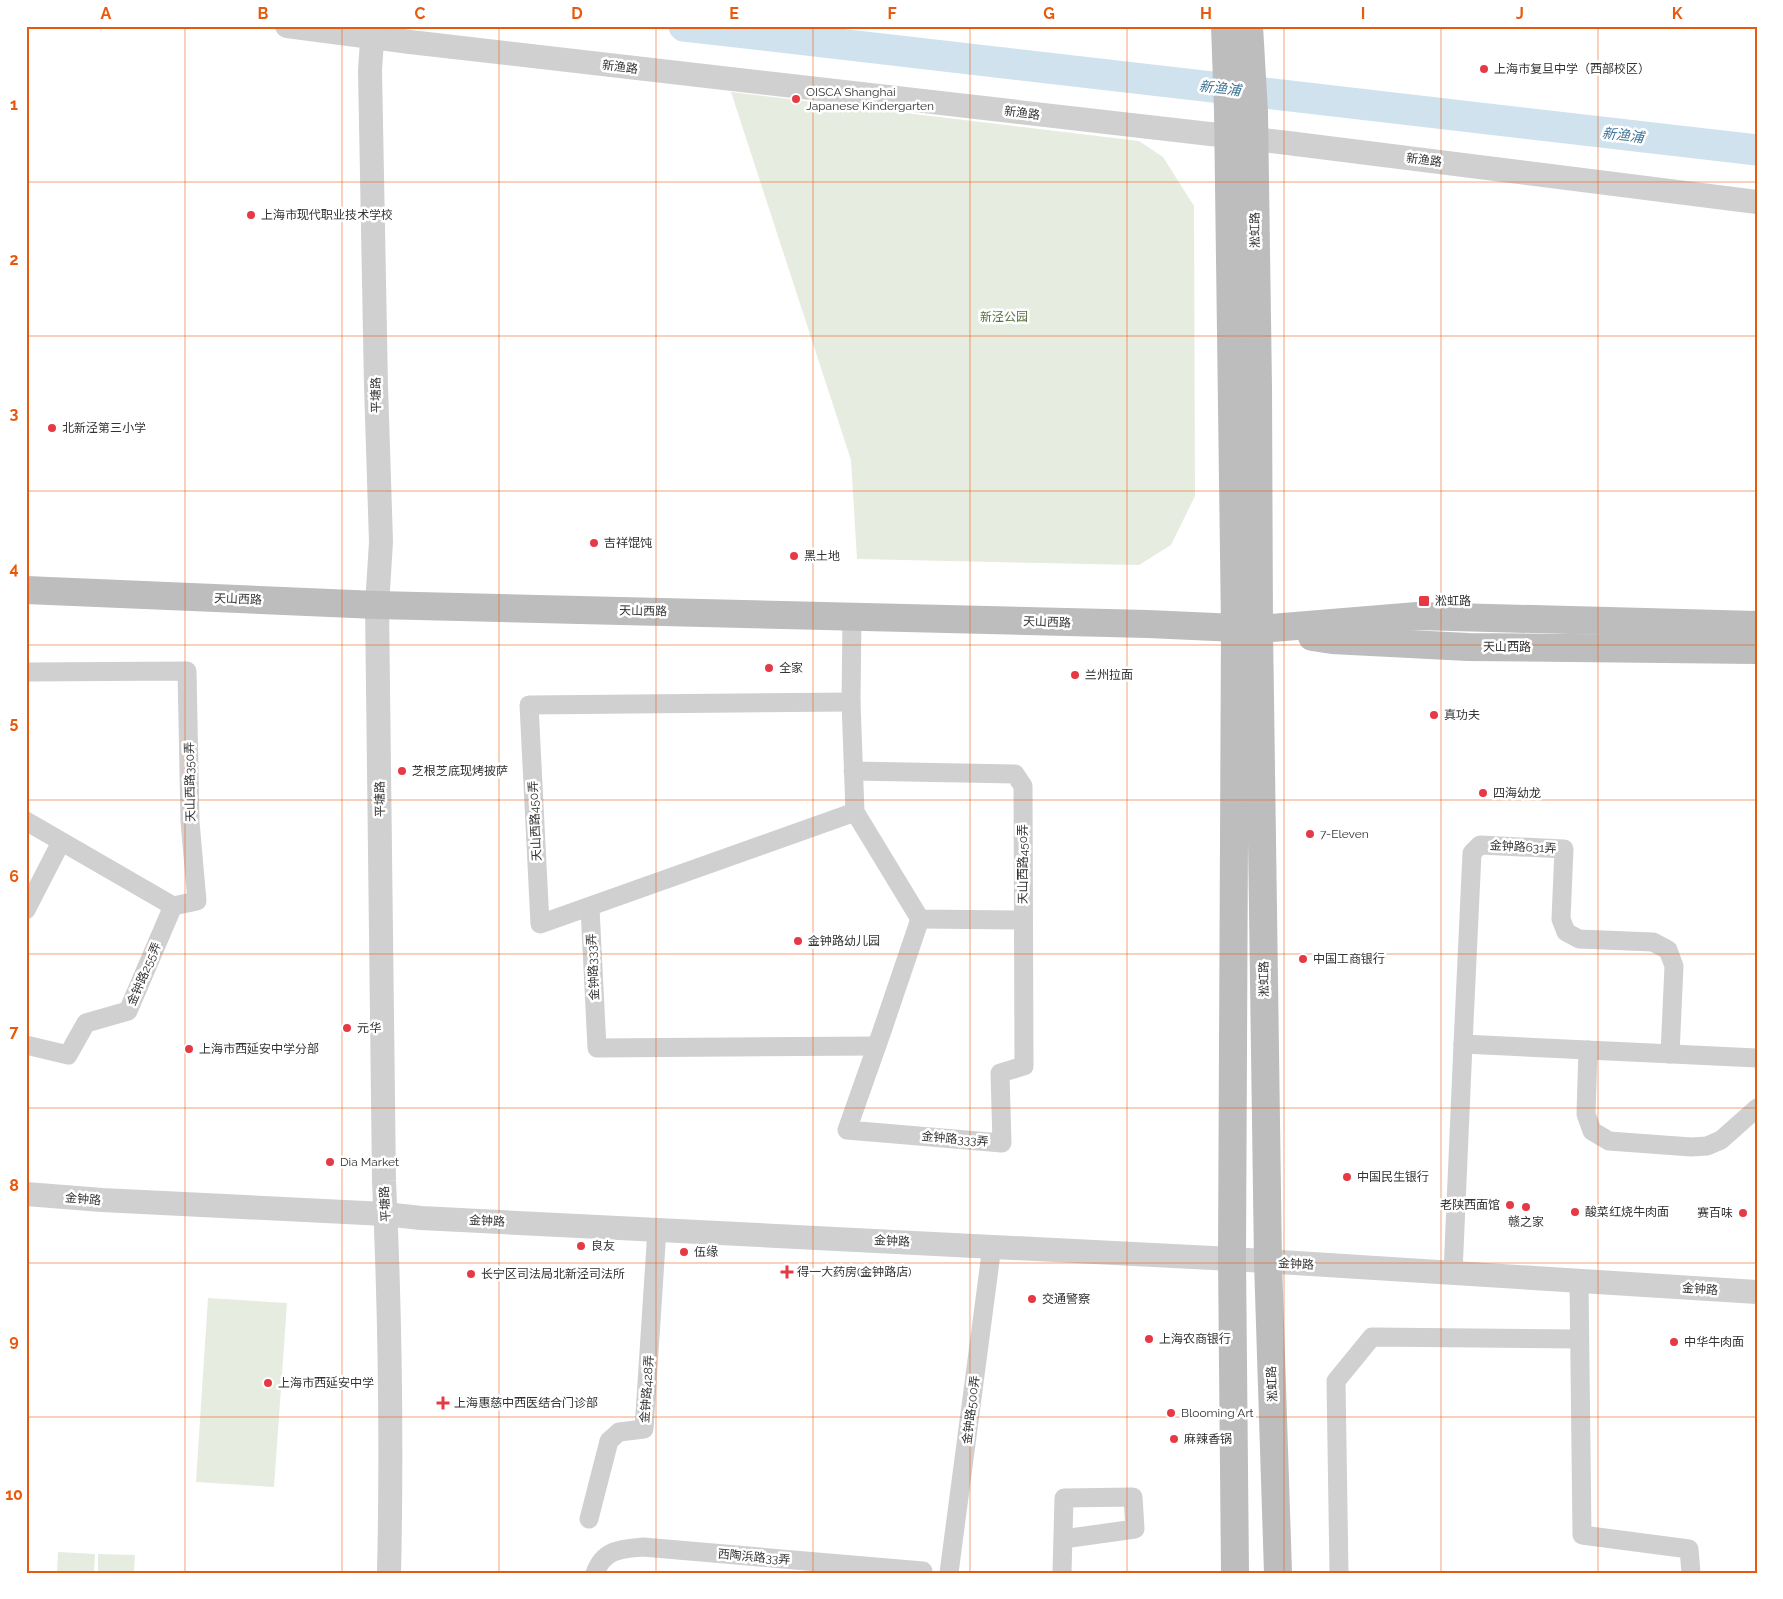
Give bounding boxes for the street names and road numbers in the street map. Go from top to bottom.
street label: 新渔路 [601,58,639,76]
street label: 新渔路 [1003,104,1041,122]
street label: 新渔路 [1405,151,1443,169]
street label: 淞虹路 [1248,212,1262,248]
street label: 平塘路 [369,377,383,413]
street label: 天山西路 [214,591,262,607]
street label: 天山西路 [619,604,667,618]
street label: 天山西路 [1023,614,1071,630]
street label: 天山西路 [1483,640,1531,654]
street label: 天山西路350弄 [182,742,198,822]
street label: 天山西路450弄 [526,780,544,862]
street label: 平塘路 [373,781,387,817]
street label: 天山西路450弄 [1016,824,1030,904]
street label: 金钟路631弄 [1489,838,1557,856]
street label: 金钟路333弄 [584,933,602,1001]
street label: 金钟路255弄 [124,940,164,1008]
street label: 淞虹路 [1257,961,1271,997]
street label: 金钟路333弄 [921,1129,989,1149]
street label: 平塘路 [377,1186,393,1222]
street label: 金钟路 [64,1190,102,1208]
street label: 金钟路 [469,1213,505,1229]
street label: 金钟路 [874,1233,910,1249]
street label: 金钟路 [1278,1256,1314,1272]
street label: 金钟路 [1682,1281,1718,1297]
street label: 金钟路428弄 [638,1355,656,1423]
street label: 淞虹路 [1264,1366,1280,1402]
street label: 金钟路500弄 [960,1375,982,1445]
street label: 西陶浜路33弄 [717,1547,791,1567]

